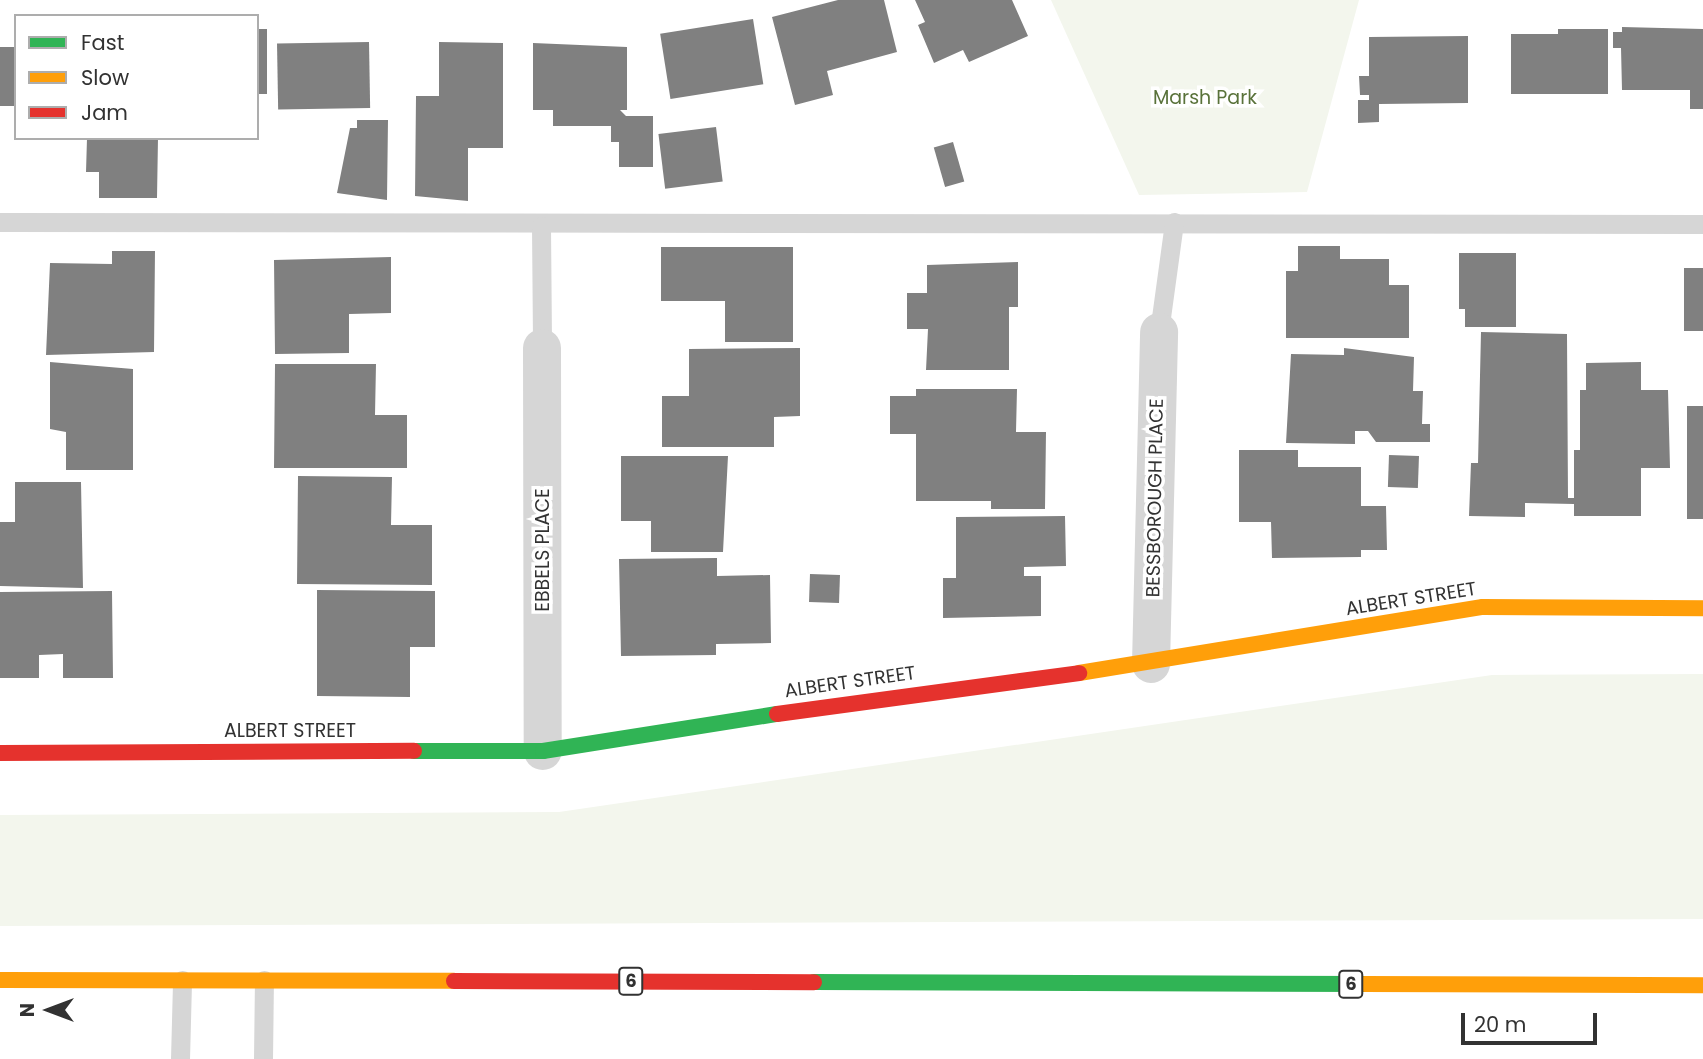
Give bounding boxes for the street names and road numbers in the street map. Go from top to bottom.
street label: BESSBOROUGH PLACE [1142,398,1168,598]
street label: EBBELS PLACE [532,488,554,612]
street label: ALBERT STREET [1344,577,1478,621]
street label: ALBERT STREET [783,662,917,702]
street label: ALBERT STREET [224,720,356,742]
road number: 6 [617,966,645,996]
road number: 6 [1337,970,1365,999]

